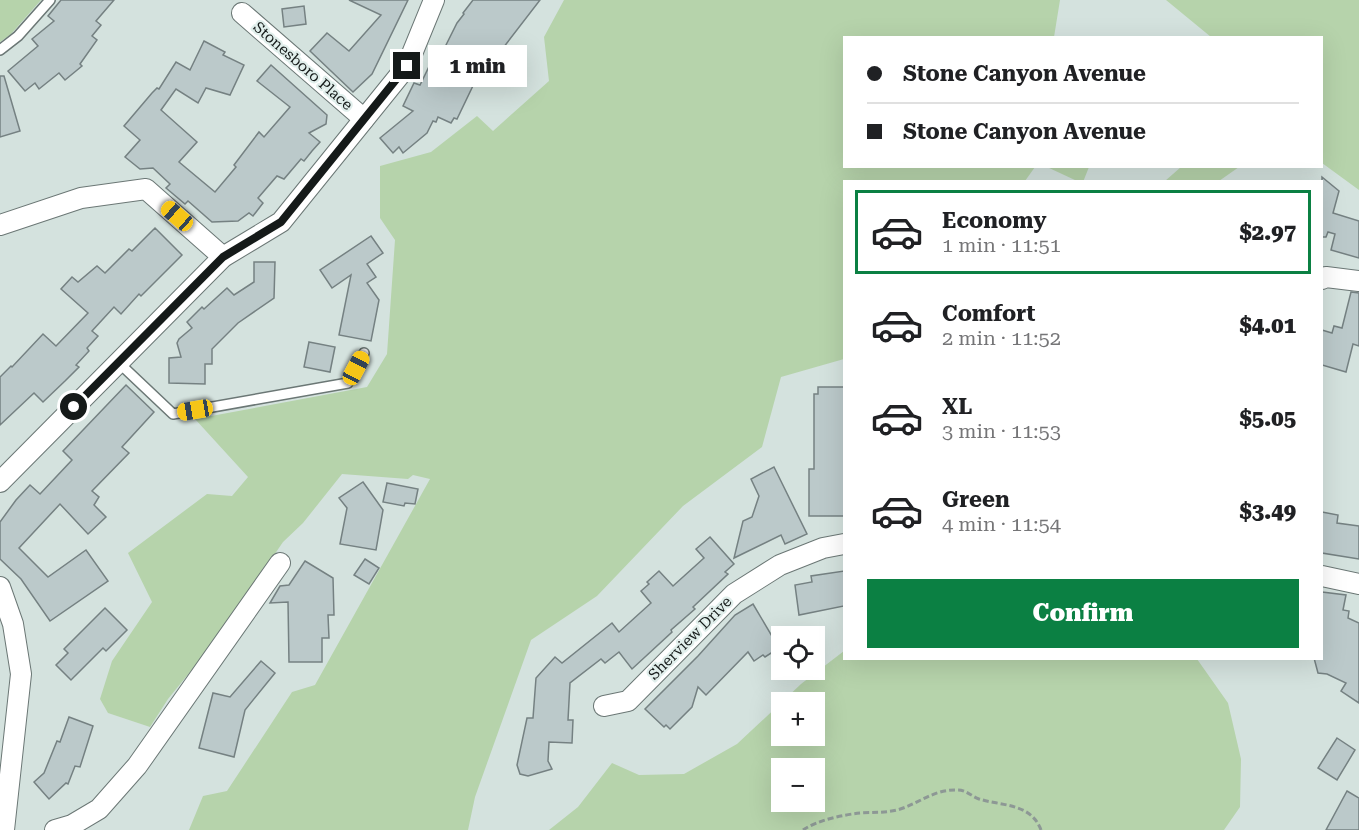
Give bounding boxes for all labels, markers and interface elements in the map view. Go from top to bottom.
street label: Stonesboro Place [250,18,356,114]
callout: 1 min [428,45,527,87]
route end [393,52,420,79]
text: 1 min [449,54,506,78]
text: Stone Canyon Avenue [903,61,1146,86]
text: Stone Canyon Avenue [903,119,1146,144]
car [158,197,196,235]
icon: car [870,205,924,259]
text: Economy [942,208,1046,233]
text: $2.97 [1239,220,1296,245]
text: 1 min · 11:51 [942,233,1061,257]
icon: car [870,298,924,352]
text: Comfort [942,301,1035,326]
text: $4.01 [1239,313,1296,338]
text: 2 min · 11:52 [942,326,1061,350]
car [340,348,372,388]
icon: car [870,391,924,445]
route start [60,393,87,420]
text: XL [942,394,972,419]
car [176,398,214,422]
text: $5.05 [1239,406,1296,431]
text: 3 min · 11:53 [942,419,1061,443]
icon: car [870,484,924,538]
text: Green [942,487,1010,512]
text: $3.49 [1239,499,1296,524]
text: 4 min · 11:54 [942,512,1061,536]
button: Confirm [867,579,1299,648]
street label: Sherview Drive [645,593,735,683]
map controls [771,626,825,812]
button: locate [771,626,825,680]
button: + [771,692,825,746]
button: − [771,758,825,812]

